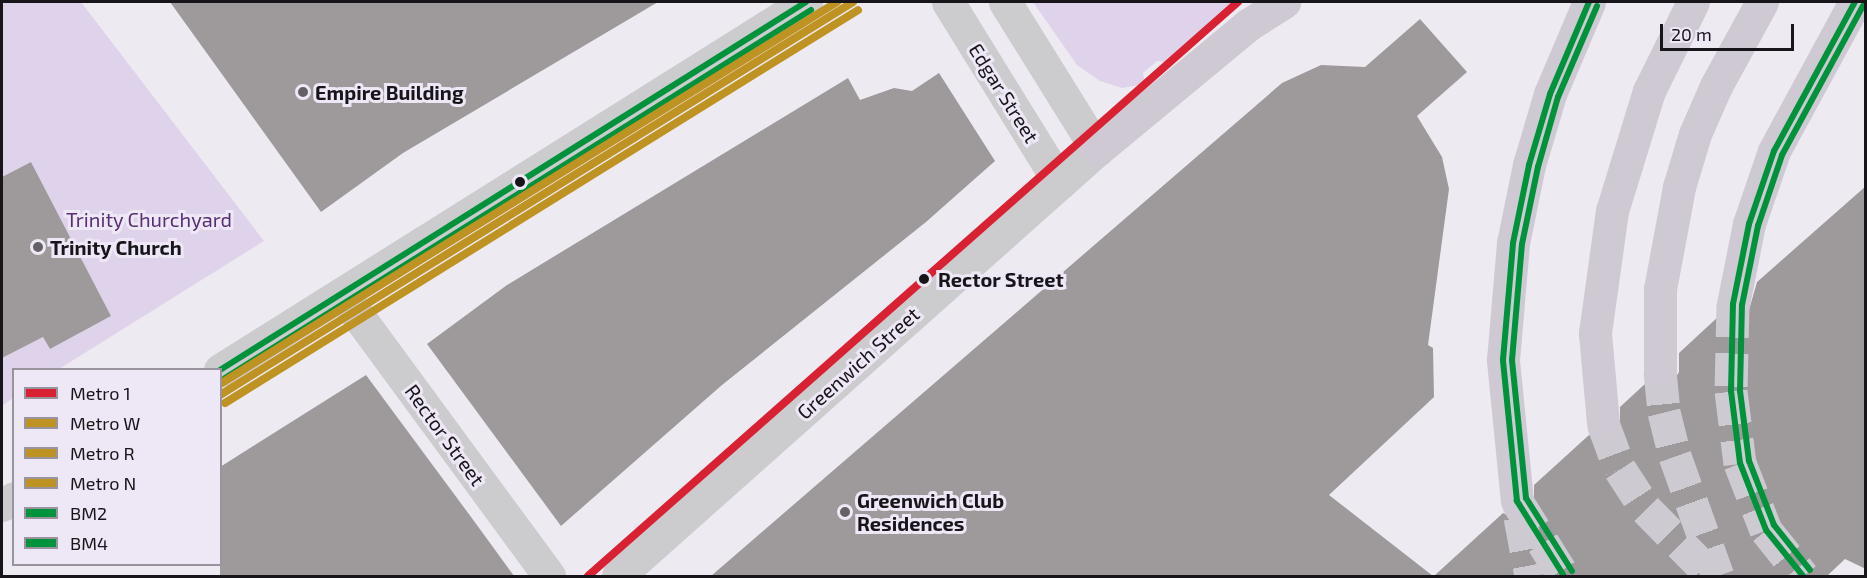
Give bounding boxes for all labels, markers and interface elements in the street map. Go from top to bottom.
scale bar [1663,12,1796,50]
text: 20 m [1671,23,1712,45]
street label: Edgar Street [964,39,1044,147]
place label: Empire Building [315,80,464,104]
marker: Empire Building [296,85,310,99]
unlabelled marker [514,176,526,188]
park label: Trinity Churchyard [66,207,232,231]
place label: Trinity Church [50,235,182,259]
marker: Trinity Church [31,240,45,254]
place label: Rector Street [938,267,1064,291]
marker: Rector Street [915,270,933,288]
street label: Greenwich Street [792,302,924,424]
legend [12,368,222,566]
street label: Rector Street [400,379,490,491]
text: Metro 1 [70,382,131,404]
text: Metro W [70,412,140,434]
text: Metro R [70,442,135,464]
text: Metro N [70,472,136,494]
place label: Greenwich Club Residences [857,488,1004,535]
text: BM2 [70,502,107,524]
marker: Greenwich Club Residences [838,505,852,519]
text: BM4 [70,532,108,554]

